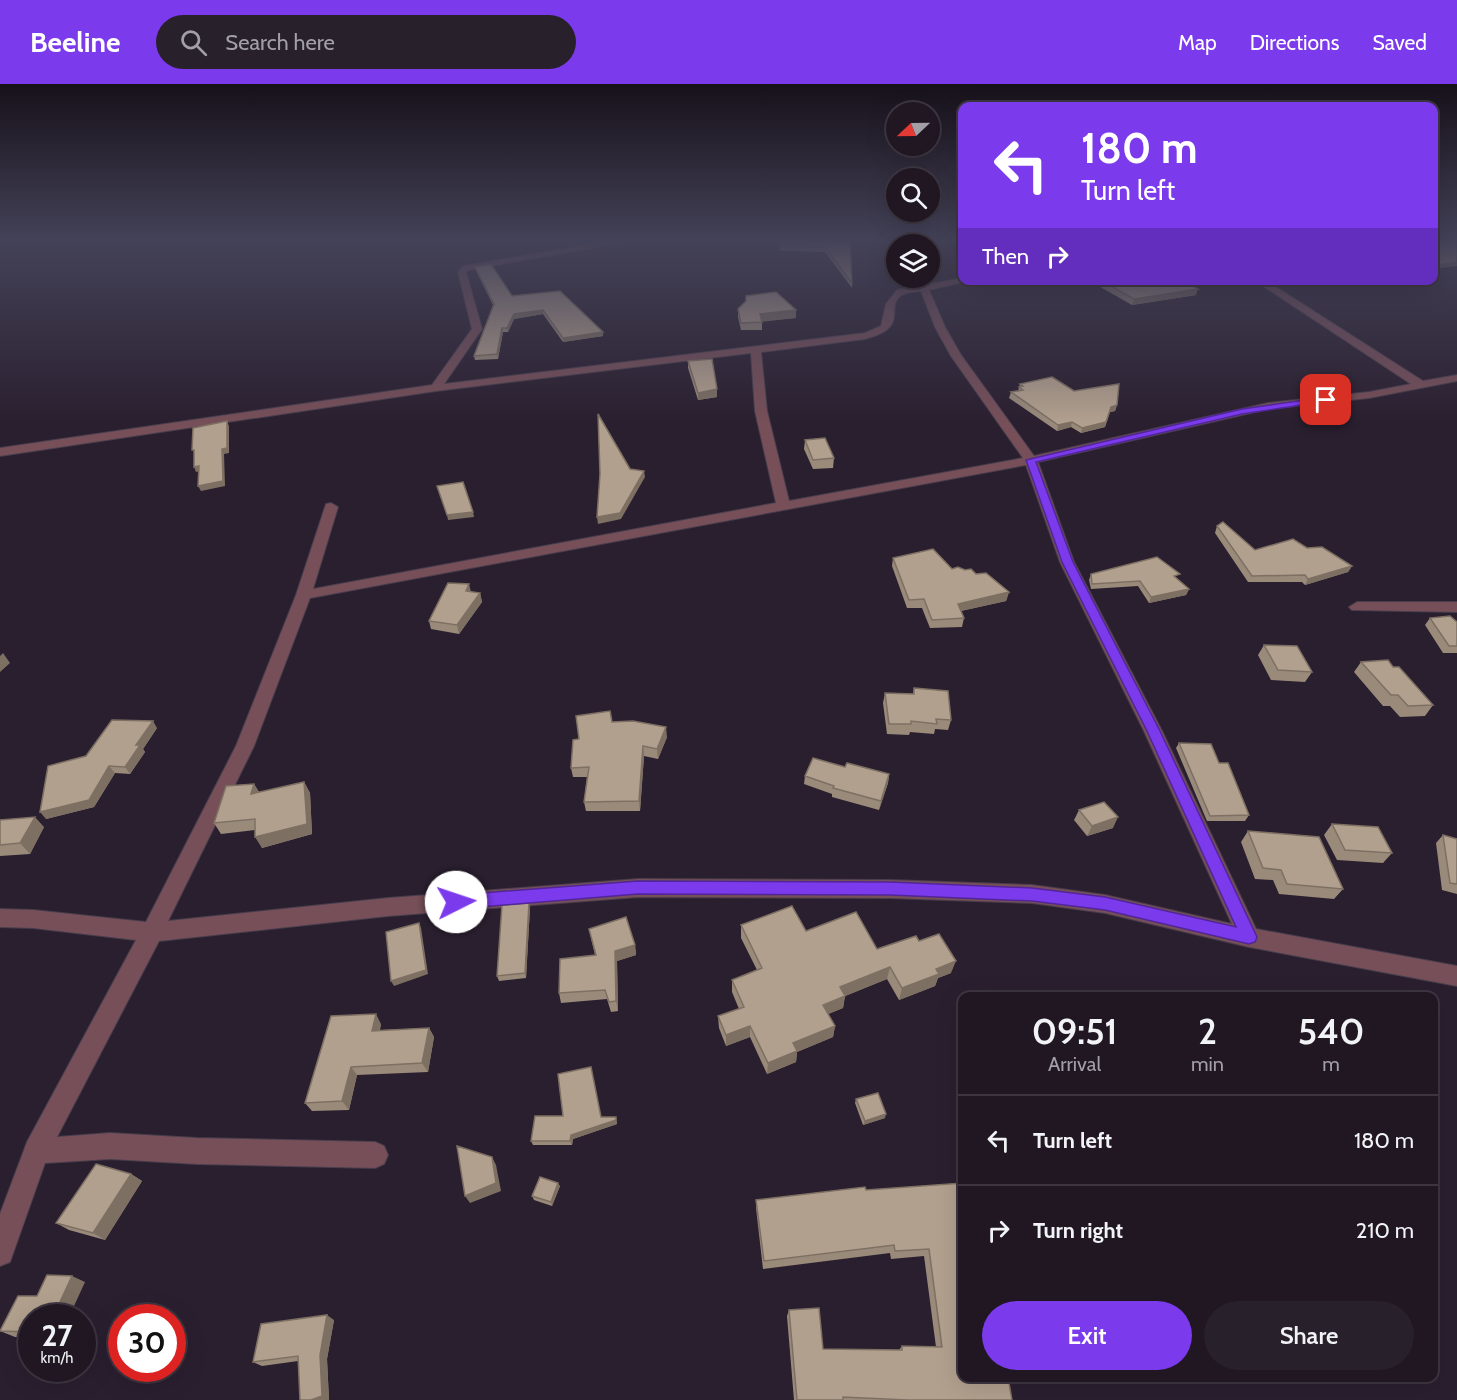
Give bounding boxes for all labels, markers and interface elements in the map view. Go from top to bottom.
search box [156,15,576,69]
text: Beeline [30,25,120,59]
icon: search [177,26,210,59]
text: Search here [225,29,335,56]
text: Map [1178,30,1217,55]
text: Directions [1250,30,1339,55]
text: Saved [1372,30,1427,55]
north arrow [886,102,940,156]
map controls [886,102,940,288]
text: 180 m [1081,122,1197,174]
icon: left [982,126,1060,204]
button: search [886,168,940,222]
text: Turn left [1081,174,1175,207]
button: layers [886,234,940,288]
icon: right [1041,240,1074,273]
text: Then [982,243,1029,270]
pin [1300,374,1351,425]
icon: arrive [1309,383,1342,416]
position arrow [424,870,488,934]
text: 09:51 [1032,1009,1117,1053]
text: 2 [1198,1009,1217,1053]
text: 540 [1298,1009,1364,1053]
text: Arrival [1048,1052,1101,1076]
text: min [1191,1052,1224,1076]
text: m [1322,1052,1340,1076]
icon: left [982,1124,1015,1157]
text: Turn left [1033,1127,1112,1154]
text: 180 m [1354,1127,1414,1154]
icon: right [982,1214,1015,1247]
text: Turn right [1033,1217,1123,1244]
text: 210 m [1356,1217,1414,1244]
button: Exit [982,1301,1192,1370]
button: Share [1204,1301,1414,1370]
speed limit sign: 30 [108,1304,186,1382]
text: 27 [41,1317,73,1354]
text: km/h [41,1349,73,1367]

